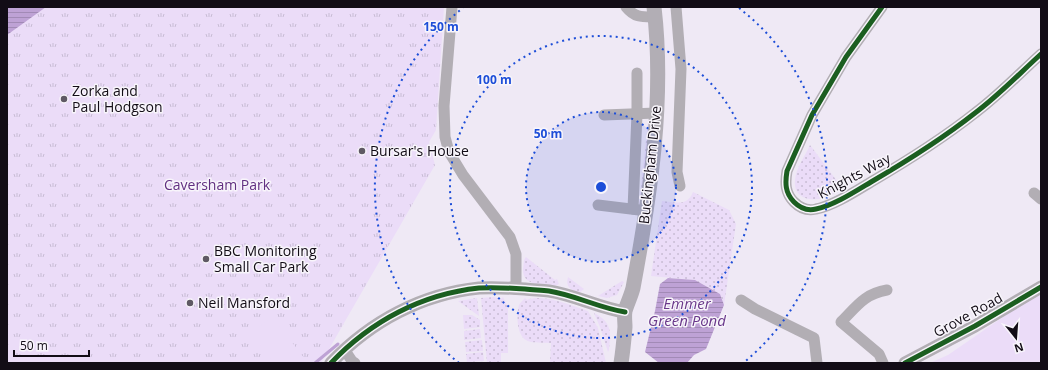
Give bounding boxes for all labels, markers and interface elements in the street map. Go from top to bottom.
text: 150 m [423,18,459,35]
text: 100 m [476,71,512,88]
place label: Zorka and Paul Hodgson [72,81,163,116]
marker: Zorka and Paul Hodgson [59,94,69,104]
street label: Buckingham Drive [634,105,665,225]
text: 50 m [534,125,562,142]
place label: Bursar's House [370,141,469,160]
marker: Bursar's House [357,146,367,156]
street label: Knights Way [814,148,894,203]
park label: Caversham Park [164,175,271,194]
centre of rings [594,180,608,194]
place label: BBC Monitoring Small Car Park [214,241,317,276]
marker: BBC Monitoring Small Car Park [201,254,211,264]
street label: Grove Road [930,288,1006,341]
place label: Neil Mansford [198,293,290,312]
water label: Emmer Green Pond [648,293,726,330]
marker: Neil Mansford [185,298,195,308]
north arrow [996,318,1036,358]
scale bar [14,332,89,358]
text: 50 m [20,337,48,354]
text: N [1013,340,1026,357]

